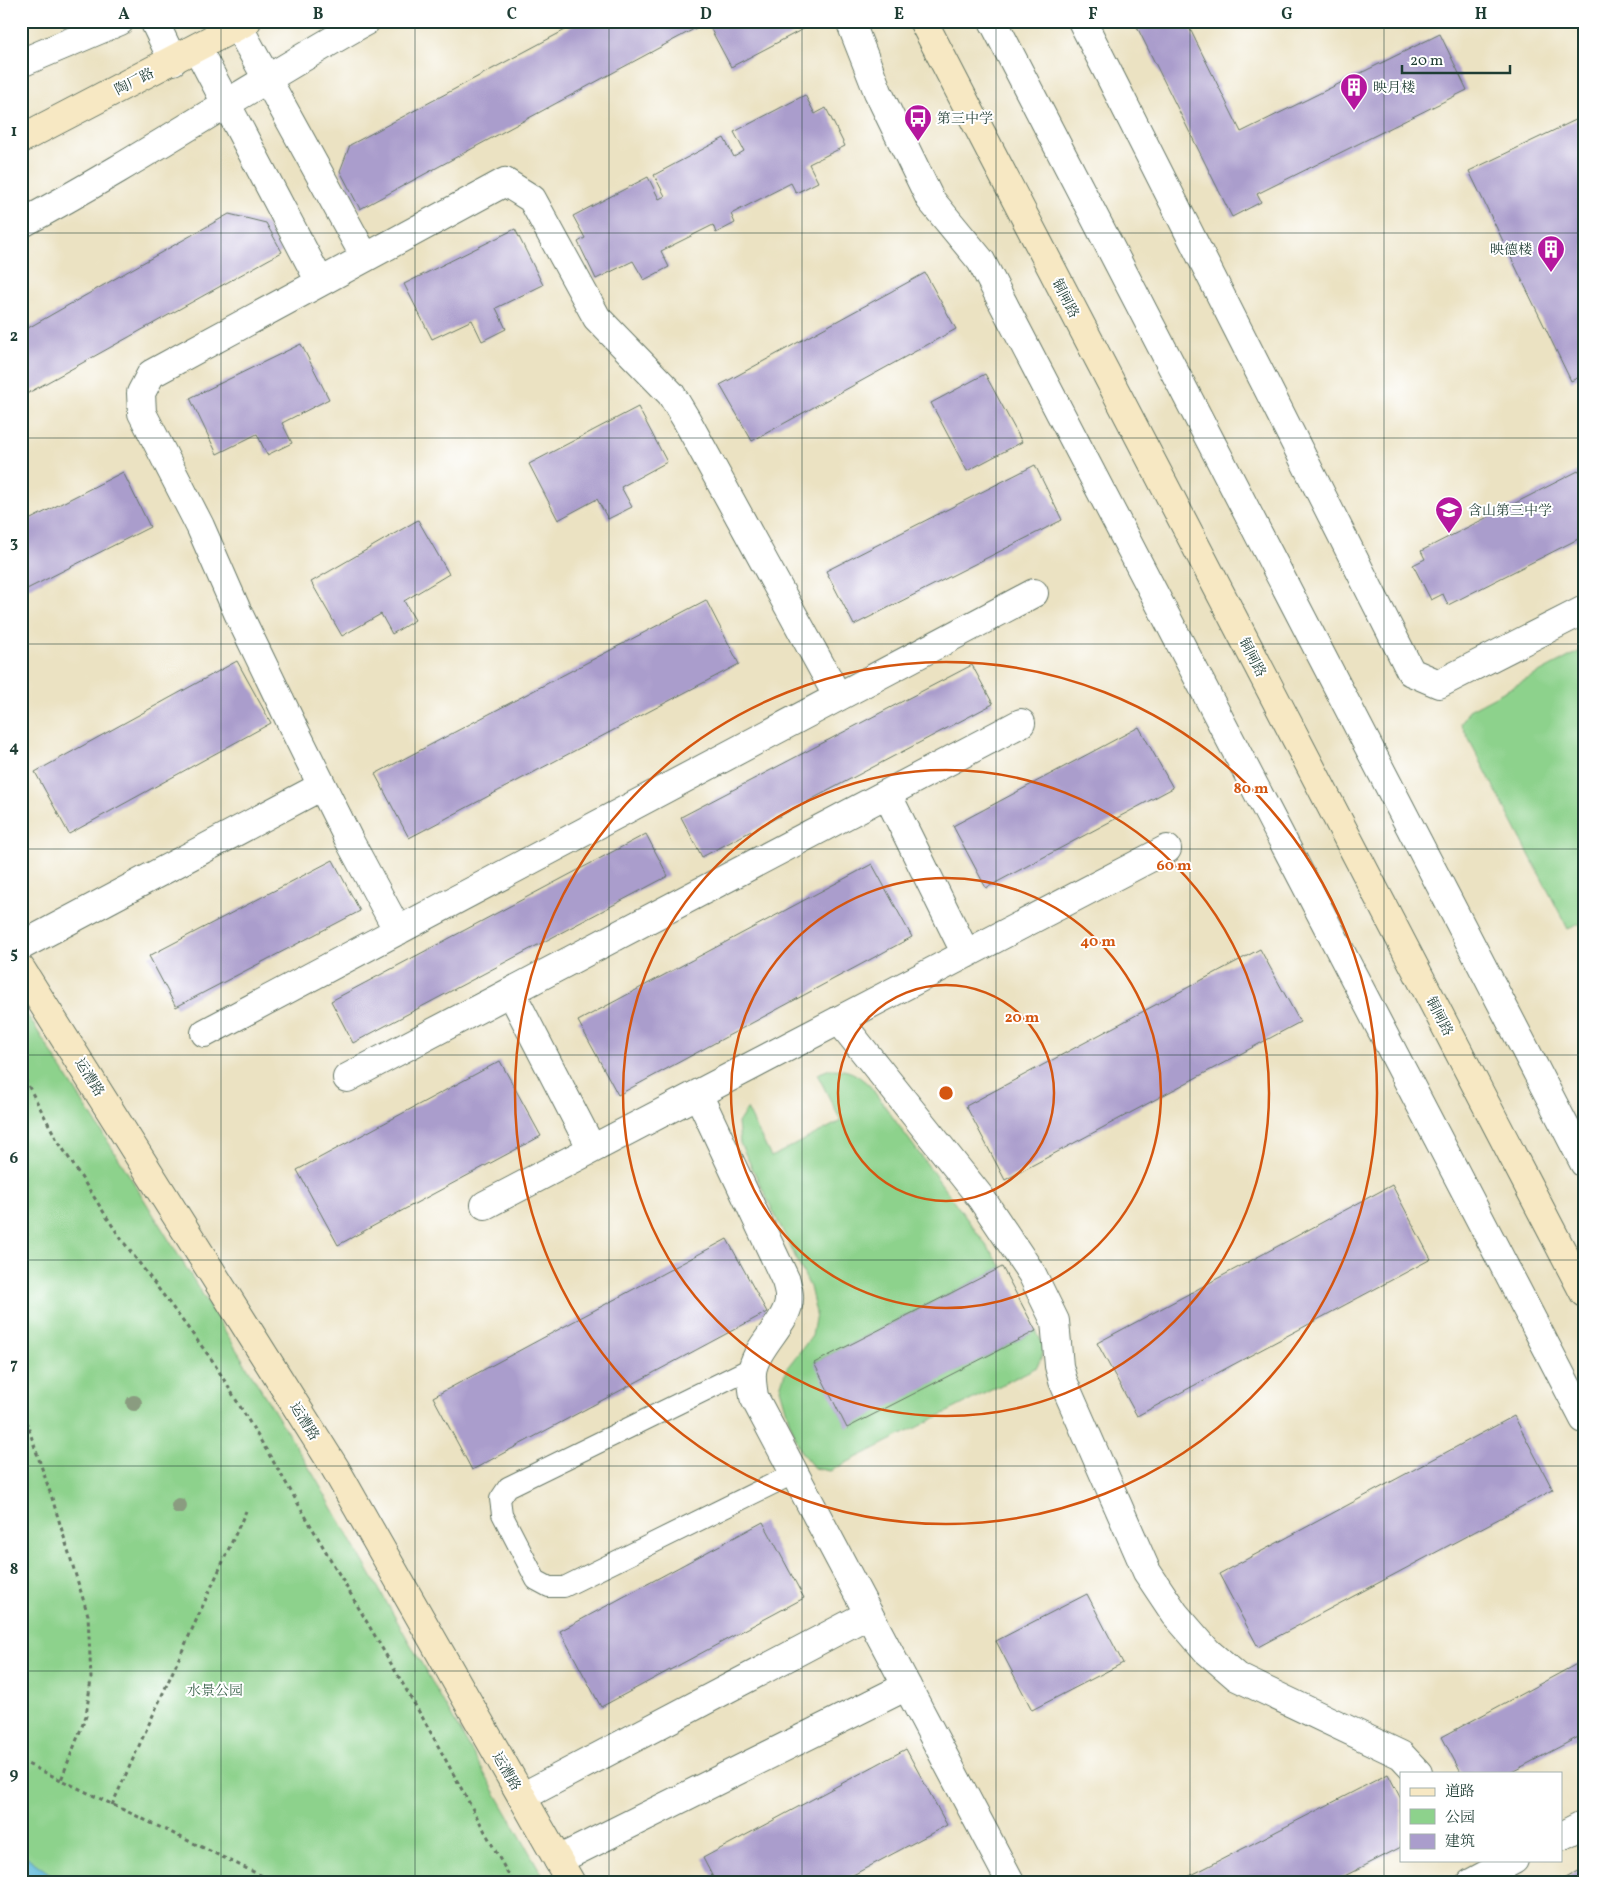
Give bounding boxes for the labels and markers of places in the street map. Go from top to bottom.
building icon: 映月楼 [1339,72,1369,111]
place label: 映月楼 [1373,79,1415,98]
bus stop icon: 第三中学 [903,103,933,142]
place label: 第三中学 [937,110,993,129]
building icon: 映德楼 [1536,234,1566,273]
place label: 映德楼 [1490,241,1532,260]
school or university icon: 含山第三中学 [1434,495,1464,534]
place label: 含山第三中学 [1468,502,1552,521]
centre of rings [937,1084,955,1102]

